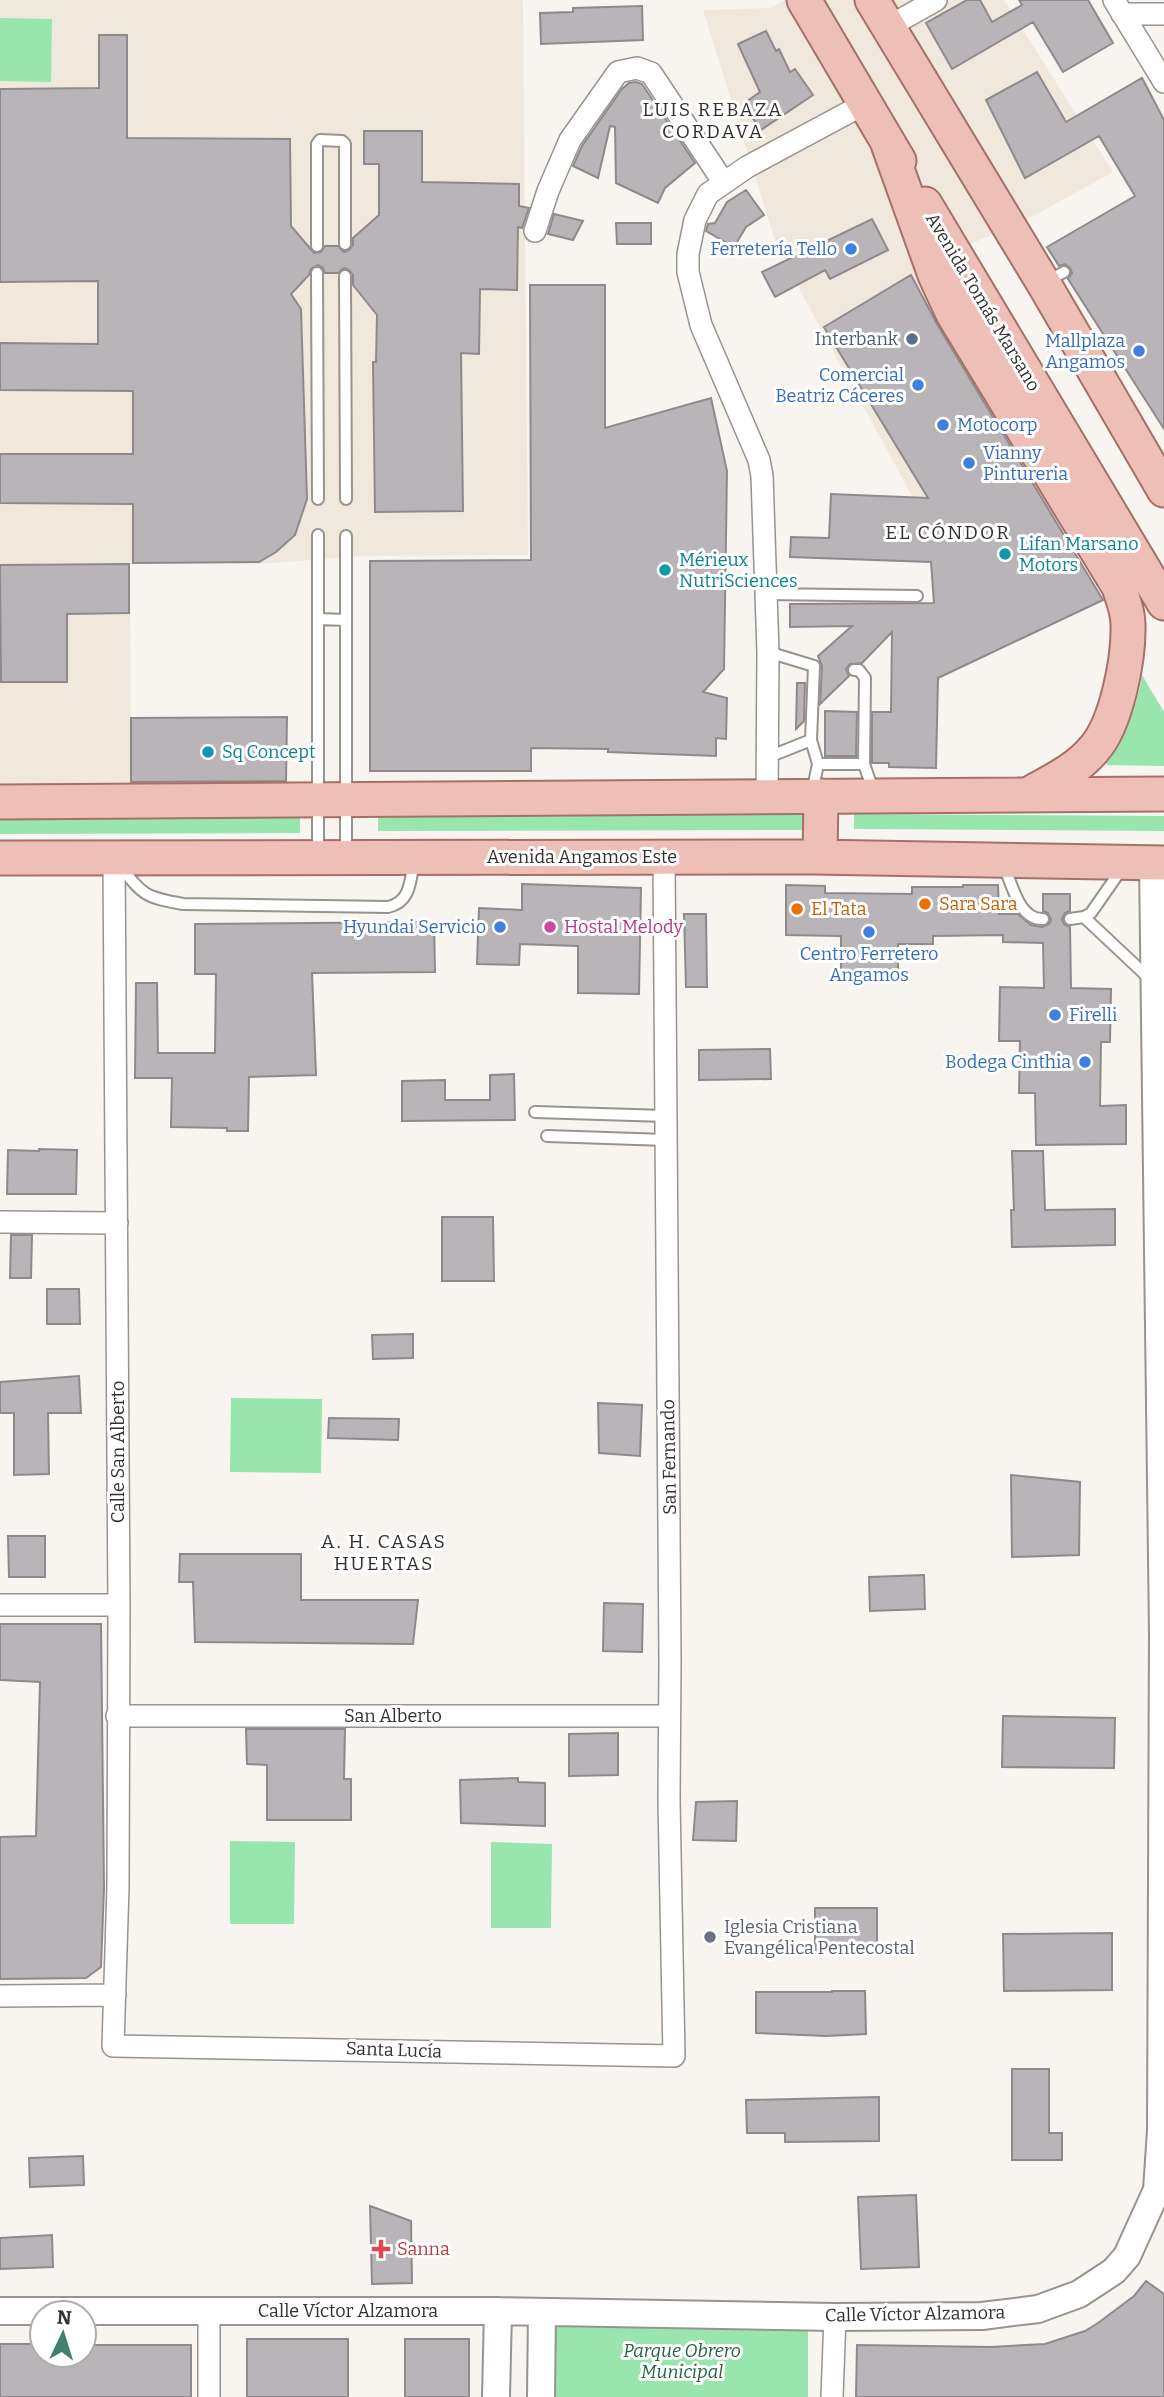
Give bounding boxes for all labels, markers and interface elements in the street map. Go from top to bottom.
district label: LUIS REBAZA CORDAVA [643,98,784,143]
street label: Avenida Tomás Marsano [921,209,1045,395]
place label: Ferretería Tello [710,238,837,260]
marker: Ferretería Tello [843,241,859,257]
place label: Interbank [815,328,899,350]
place label: Mallplaza Angamos [1045,330,1125,373]
marker: Interbank [904,331,920,347]
marker: Mallplaza Angamos [1131,343,1147,359]
place label: Comercial Beatriz Cáceres [775,364,904,407]
marker: Comercial Beatriz Cáceres [910,377,926,393]
place label: Motocorp [957,414,1037,436]
marker: Motocorp [935,417,951,433]
place label: Vianny Pintureria [983,442,1068,485]
marker: Vianny Pintureria [961,455,977,471]
district label: EL CÓNDOR [885,521,1011,544]
place label: Lifan Marsano Motors [1019,533,1139,576]
marker: Lifan Marsano Motors [997,546,1013,562]
place label: Mérieux NutriSciences [679,549,798,592]
marker: Mérieux NutriSciences [657,562,673,578]
place label: Sq Concept [222,741,316,763]
marker: Sq Concept [200,744,216,760]
street label: Avenida Angamos Este [487,846,677,868]
place label: Sara Sara [939,893,1018,915]
marker: Sara Sara [917,896,933,912]
place label: El Tata [811,898,867,920]
marker: El Tata [789,901,805,917]
place label: Hyundai Servicio [343,916,486,938]
place label: Hostal Melody [564,916,683,938]
marker: Hyundai Servicio [492,919,508,935]
marker: Hostal Melody [542,919,558,935]
marker: Centro Ferretero Angamos [861,924,877,940]
place label: Centro Ferretero Angamos [800,943,938,986]
place label: Firelli [1069,1004,1117,1026]
marker: Firelli [1047,1007,1063,1023]
place label: Bodega Cinthia [945,1051,1071,1073]
marker: Bodega Cinthia [1077,1054,1093,1070]
street label: Calle San Alberto [107,1381,129,1523]
street label: San Fernando [657,1399,681,1515]
district label: A. H. CASAS HUERTAS [321,1530,447,1575]
street label: San Alberto [344,1705,442,1727]
place label: Iglesia Cristiana Evangélica Pentecostal [724,1916,915,1959]
marker: Iglesia Cristiana Evangélica Pentecostal [702,1929,718,1945]
street label: Santa Lucía [346,2037,443,2063]
place label: Sanna [397,2238,450,2260]
marker: Sanna [371,2239,391,2259]
north arrow [28,2299,98,2369]
street label: Calle Víctor Alzamora [258,2300,438,2322]
street label: Calle Víctor Alzamora [825,2301,1005,2327]
text: N [56,2306,73,2330]
park label: Parque Obrero Municipal [623,2340,741,2383]

